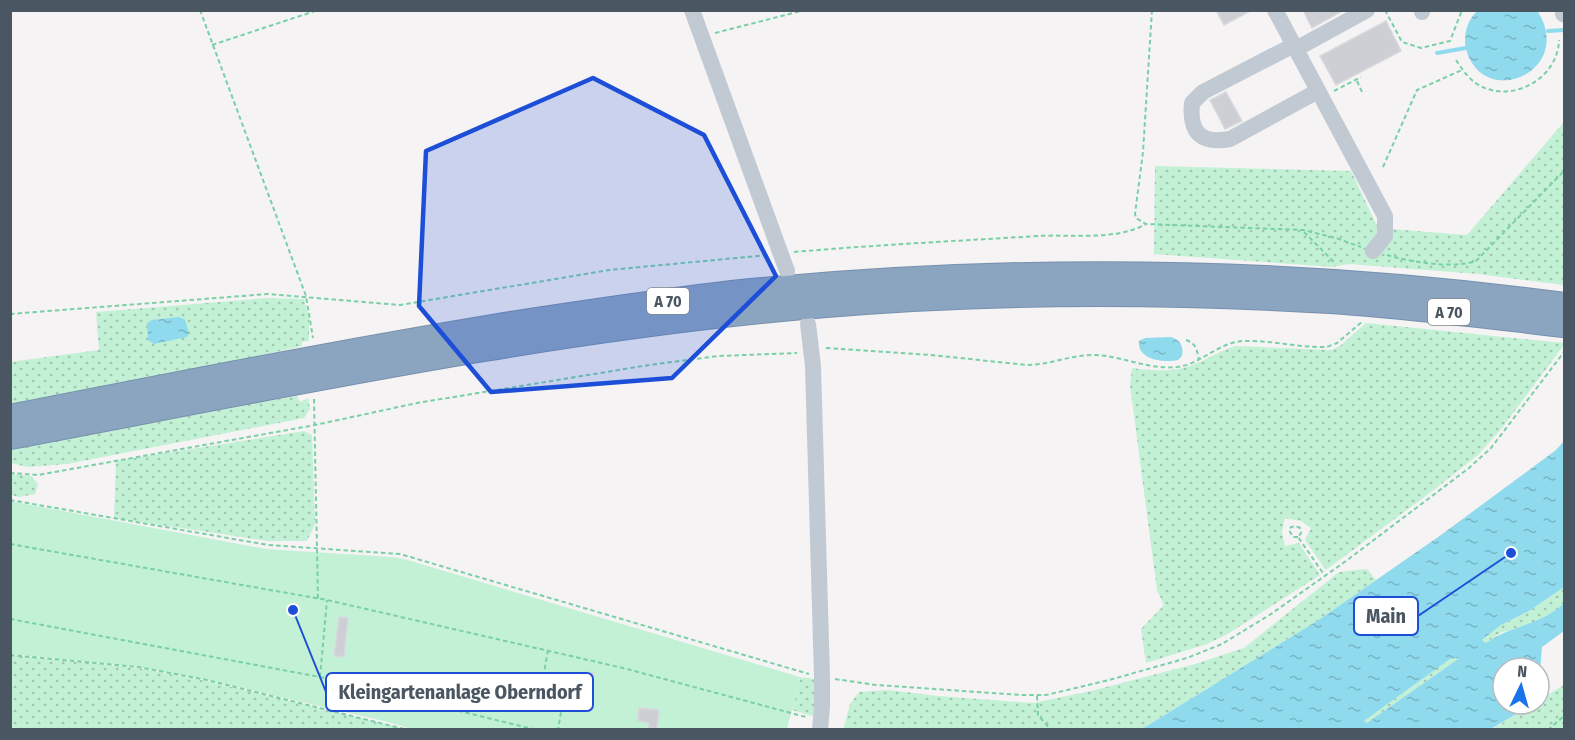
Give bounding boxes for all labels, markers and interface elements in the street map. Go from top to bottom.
road number: A 70 [647,288,689,314]
road number: A 70 [1428,299,1470,325]
callout: Main [1354,597,1418,635]
text: Main [1366,604,1406,628]
north arrow [1491,656,1551,716]
text: N [1517,662,1528,681]
callout: Kleingartenanlage Oberndorf [326,673,593,711]
text: Kleingartenanlage Oberndorf [338,680,583,704]

